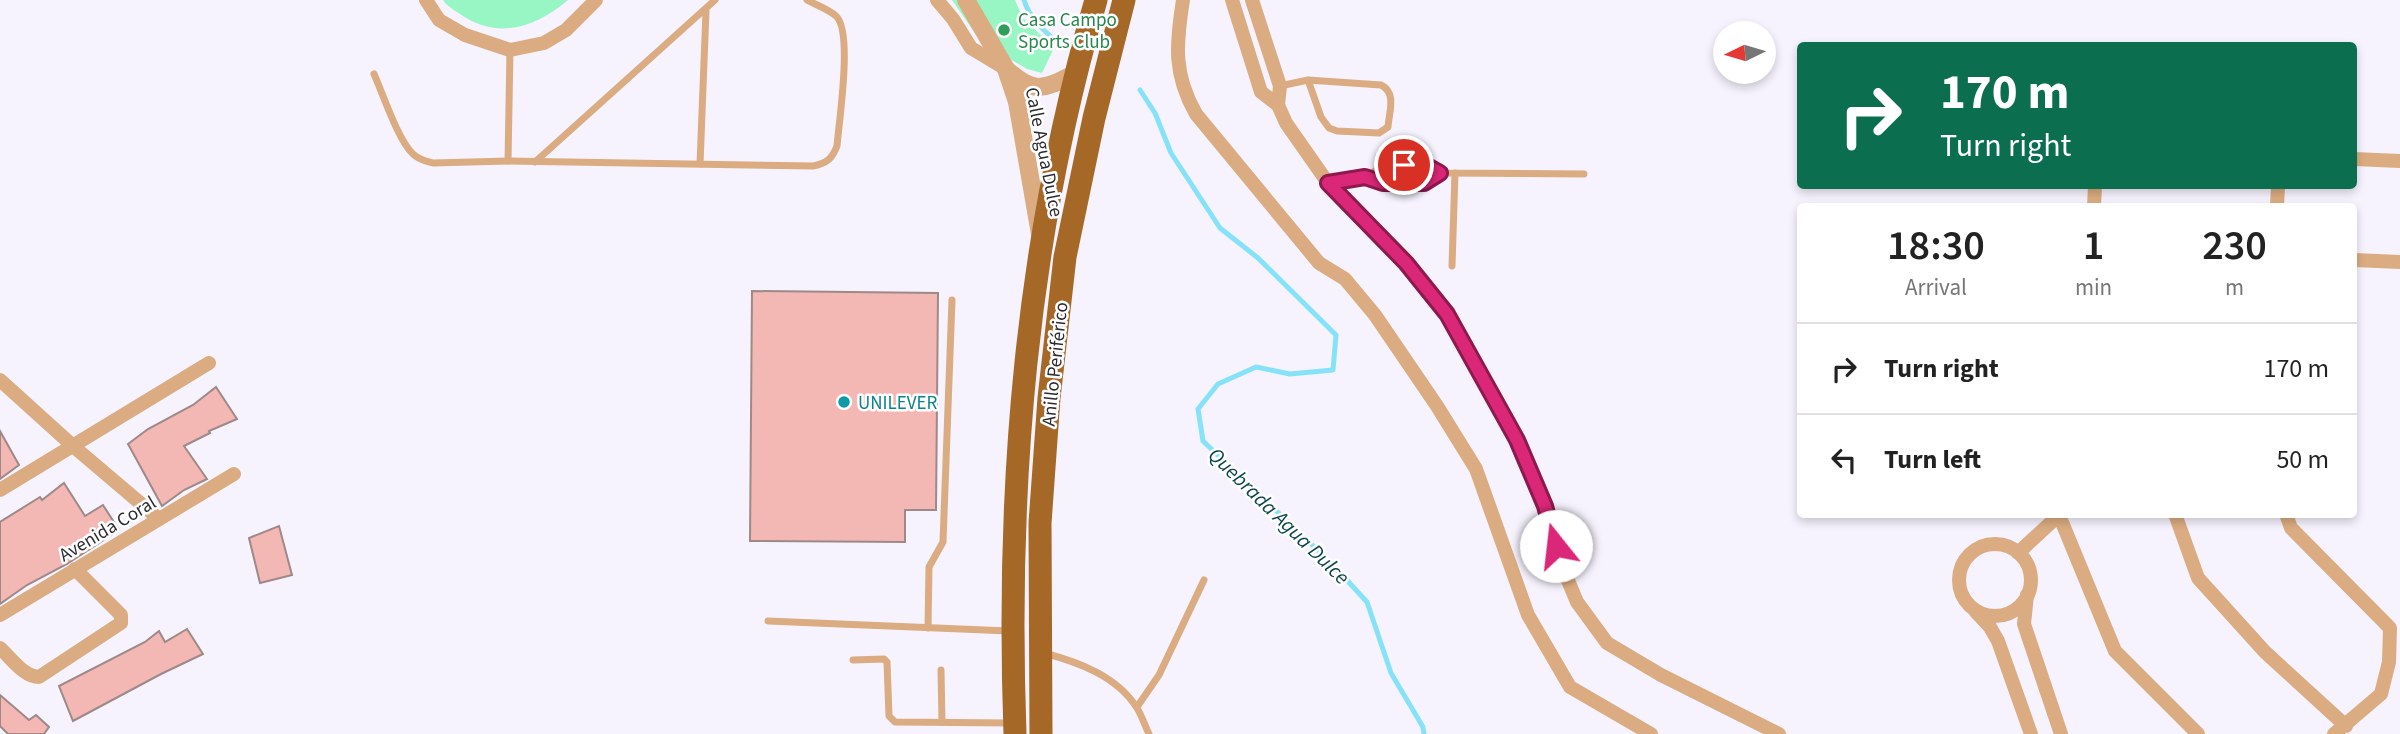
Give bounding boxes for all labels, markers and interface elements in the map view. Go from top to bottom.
place label: Casa Campo Sports Club [1018,7,1117,56]
north arrow [1713,21,1776,84]
map controls [1713,21,1776,84]
marker: Casa Campo Sports Club [996,22,1012,38]
text: 170 m [1940,58,2069,128]
icon: right [1825,70,1916,161]
street label: Calle Agua Dulce [1018,85,1069,219]
text: Turn right [1940,123,2071,169]
pin [1374,135,1434,195]
icon: arrive [1385,146,1423,184]
text: 18:30 [1887,216,1985,276]
text: 1 [2083,216,2104,276]
text: 230 [2202,216,2267,276]
text: Arrival [1905,271,1967,304]
text: min [2075,271,2112,304]
text: m [2225,271,2244,304]
street label: Anillo Periférico [1036,301,1075,428]
icon: right [1825,350,1863,388]
text: Turn right [1884,350,1999,387]
text: 170 m [2263,350,2329,387]
place label: UNILEVER [858,390,938,417]
marker: UNILEVER [836,394,852,410]
water label: Quebrada Agua Dulce [1202,440,1356,592]
icon: left [1825,441,1863,479]
text: Turn left [1884,441,1981,478]
text: 50 m [2276,441,2329,478]
street label: Avenida Coral [54,490,162,569]
position arrow [1519,509,1593,583]

